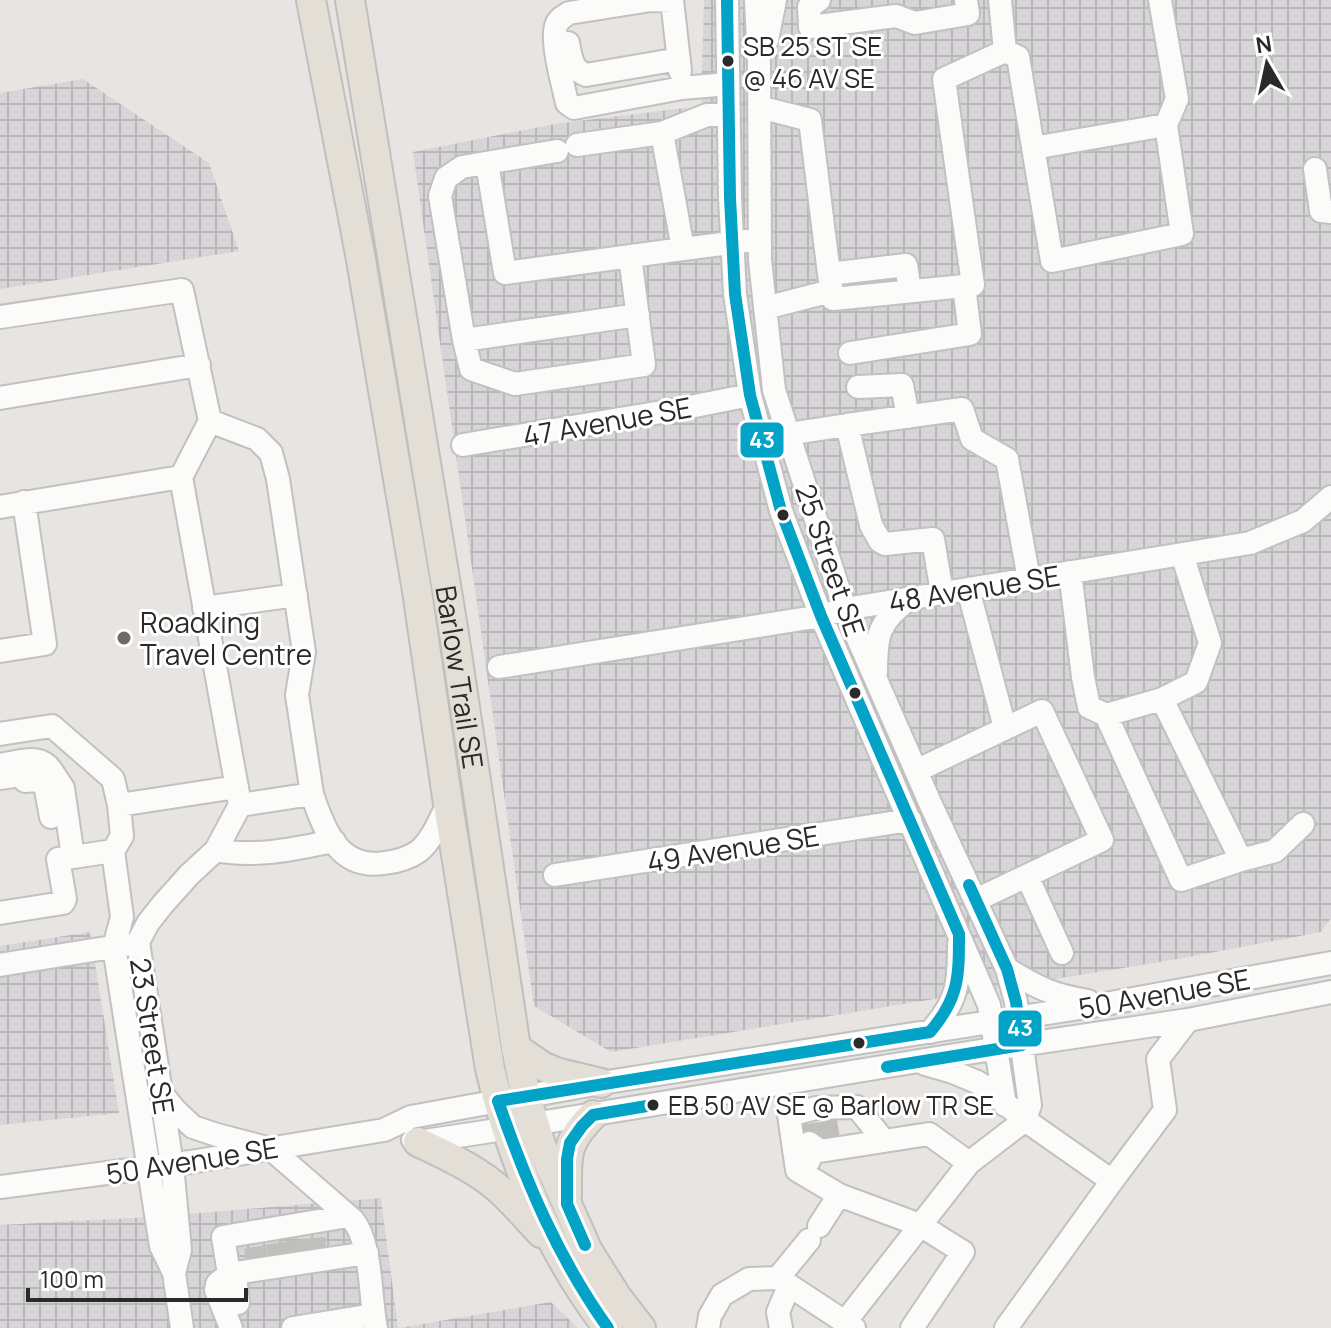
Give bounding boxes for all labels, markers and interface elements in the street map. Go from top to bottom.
north arrow [1227,24,1307,104]
place label: SB 25 ST SE @ 46 AV SE [743,28,882,96]
text: N [1254,28,1274,60]
marker: SB 25 ST SE @ 46 AV SE [720,53,736,69]
street label: 47 Avenue SE [520,387,694,455]
line badge: 43 [739,421,785,459]
text: 43 [749,425,775,455]
street label: 25 Street SE [787,479,875,641]
unlabelled marker [775,507,791,523]
street label: 48 Avenue SE [886,556,1062,620]
street label: Barlow Trail SE [427,583,493,771]
place label: Roadking Travel Centre [140,603,312,673]
marker: Roadking Travel Centre [115,629,133,647]
unlabelled marker [847,685,863,701]
street label: 49 Avenue SE [644,816,822,880]
street label: 23 Street SE [122,955,184,1117]
street label: 50 Avenue SE [1075,959,1253,1027]
line badge: 43 [997,1009,1043,1048]
text: 43 [1007,1013,1033,1043]
unlabelled marker [851,1035,867,1051]
place label: EB 50 AV SE @ Barlow TR SE [668,1087,994,1123]
marker: EB 50 AV SE @ Barlow TR SE [645,1097,661,1113]
street label: 50 Avenue SE [103,1128,281,1192]
scale bar [28,1252,246,1302]
text: 100 m [40,1262,104,1295]

